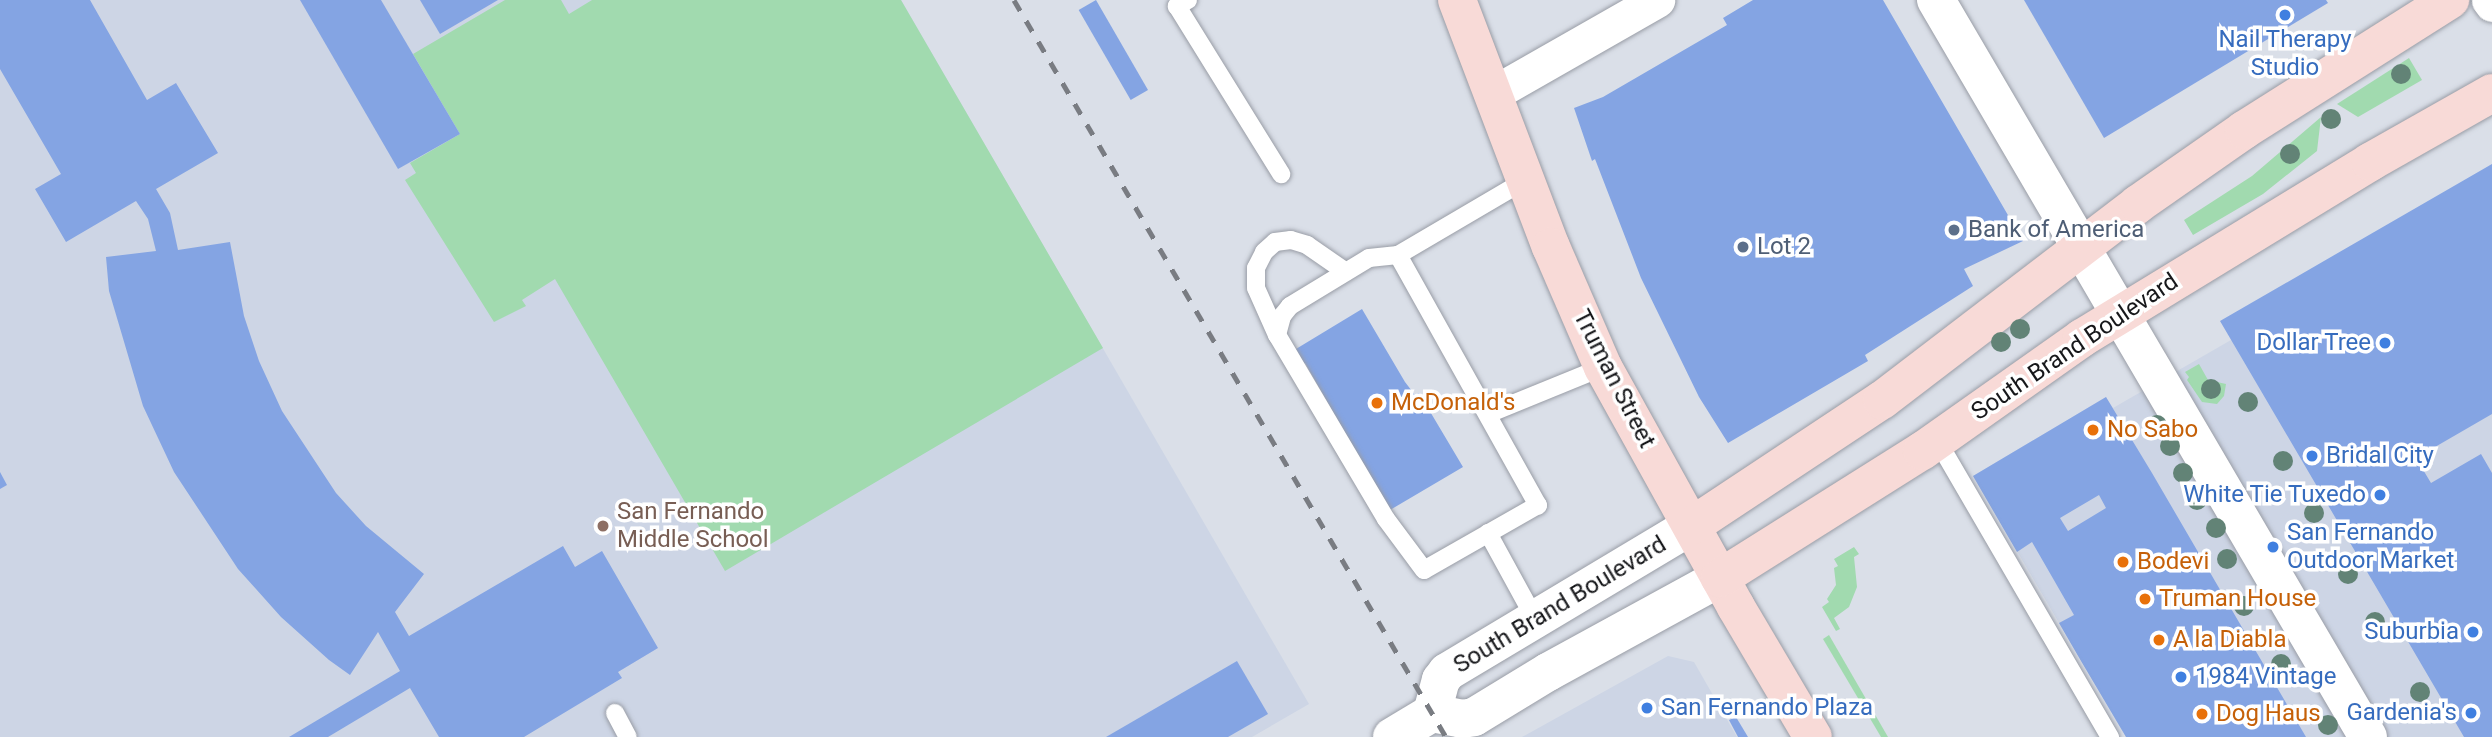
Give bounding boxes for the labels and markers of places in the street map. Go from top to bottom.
marker: Nail Therapy Studio [2277,7,2293,23]
place label: Nail Therapy Studio [2218,26,2352,82]
place label: Bank of America [1968,216,2144,244]
marker: Bank of America [1946,222,1962,238]
place label: Lot 2 [1757,233,1811,261]
marker: Lot 2 [1735,239,1751,255]
place label: Dollar Tree [2256,329,2371,357]
marker: Dollar Tree [2377,335,2393,351]
place label: McDonald's [1391,389,1515,417]
marker: McDonald's [1369,395,1385,411]
place label: No Sabo [2107,416,2198,444]
marker: No Sabo [2085,422,2101,438]
place label: Bridal City [2326,442,2434,470]
marker: Bridal City [2304,448,2320,464]
place label: White Tie Tuxedo [2182,481,2366,509]
marker: White Tie Tuxedo [2372,487,2388,503]
place label: San Fernando Middle School [617,498,769,554]
marker: San Fernando Middle School [595,518,611,534]
place label: San Fernando Outdoor Market [2287,519,2454,575]
marker: San Fernando Outdoor Market [2265,539,2281,555]
place label: Bodevi [2137,548,2209,576]
marker: Bodevi [2115,554,2131,570]
place label: Truman House [2159,585,2316,613]
marker: Truman House [2137,591,2153,607]
place label: Suburbia [2364,618,2459,646]
marker: Suburbia [2465,624,2481,640]
place label: A la Diabla [2173,626,2286,654]
marker: A la Diabla [2151,632,2167,648]
place label: 1984 Vintage [2195,663,2336,691]
marker: 1984 Vintage [2173,669,2189,685]
place label: San Fernando Plaza [1661,694,1873,722]
place label: Gardenia's [2346,699,2457,727]
marker: San Fernando Plaza [1639,700,1655,716]
place label: Dog Haus [2216,700,2321,728]
marker: Gardenia's [2463,705,2479,721]
marker: Dog Haus [2194,706,2210,722]

